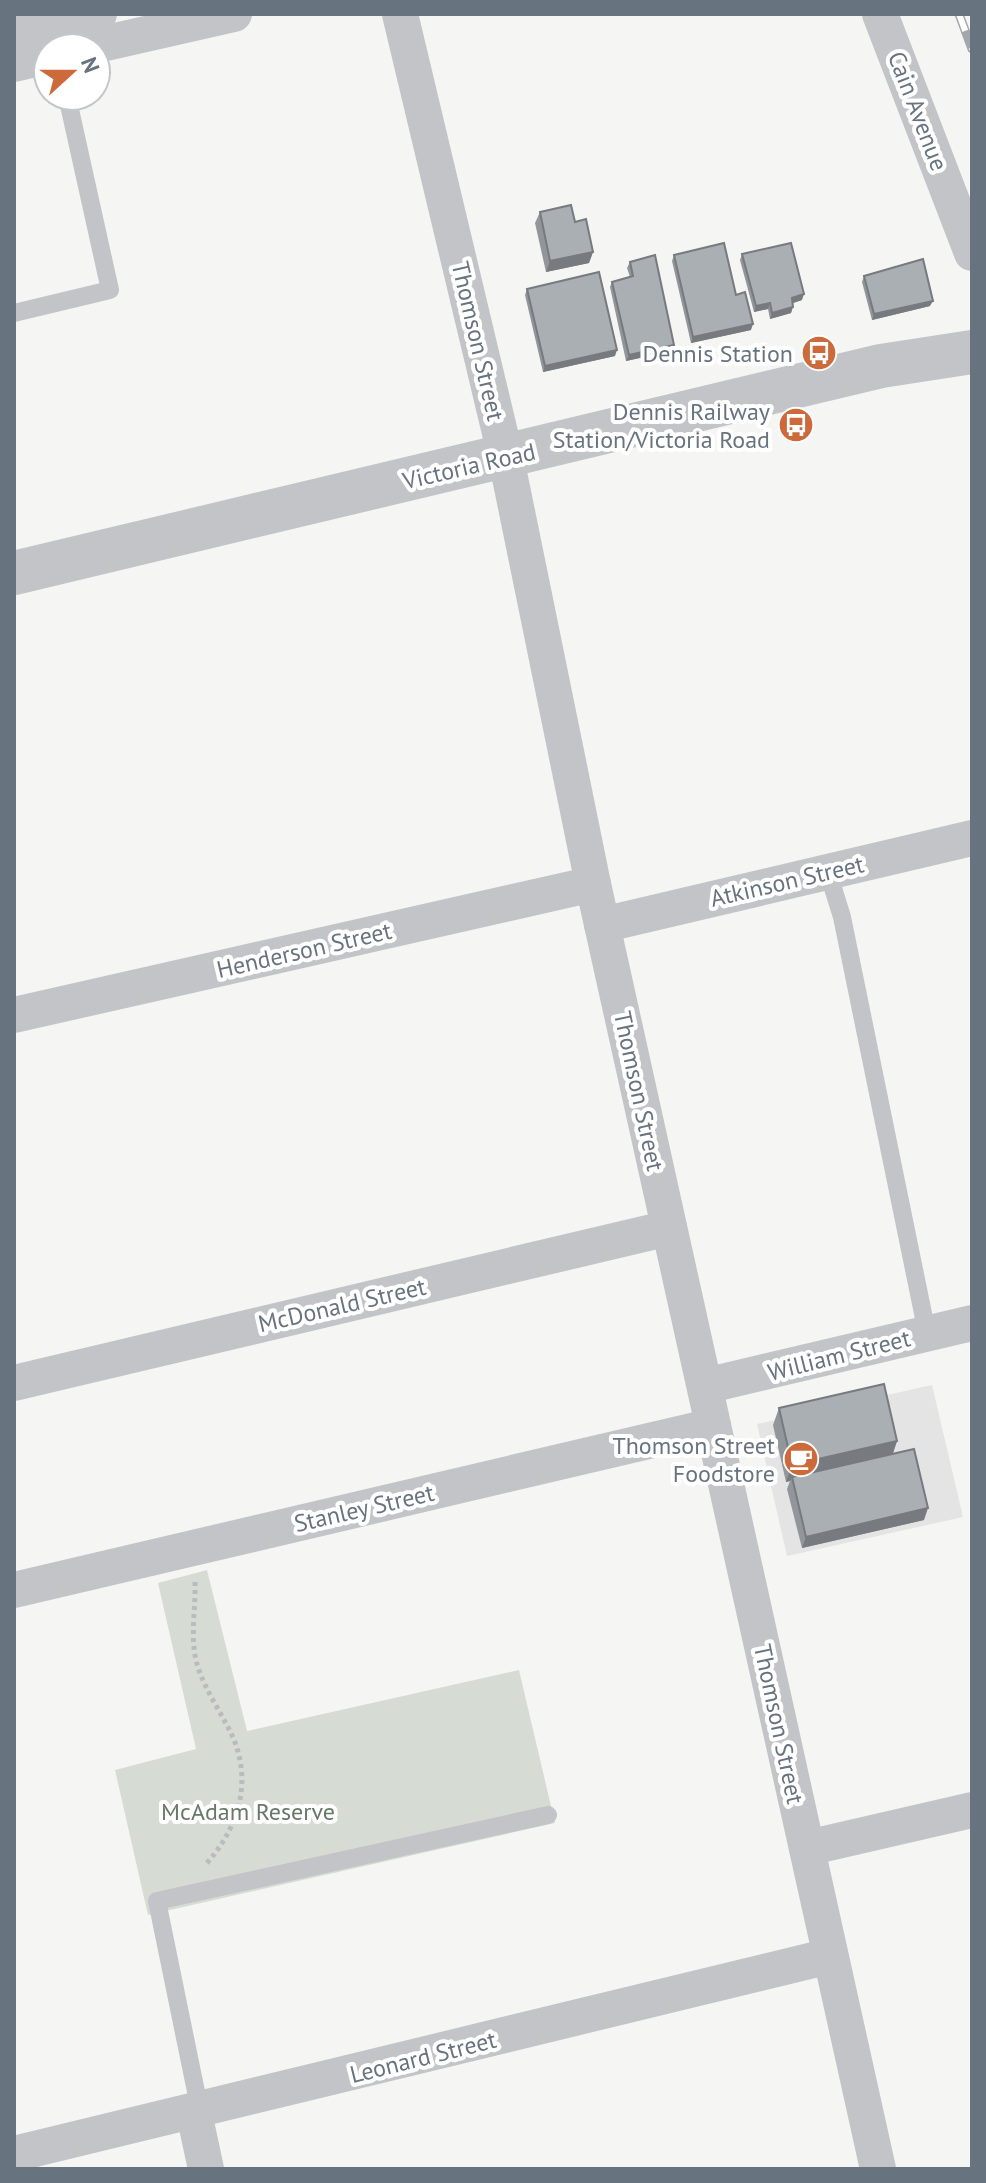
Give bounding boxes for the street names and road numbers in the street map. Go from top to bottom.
street label: Cain Avenue [881,47,955,175]
street label: Thomson Street [445,258,511,424]
street label: Victoria Road [399,436,538,497]
street label: Atkinson Street [707,848,867,914]
street label: Henderson Street [214,915,394,985]
street label: Thomson Street [607,1008,671,1174]
street label: McDonald Street [255,1271,429,1339]
street label: William Street [764,1322,914,1388]
street label: Stanley Street [291,1477,437,1539]
street label: Thomson Street [747,1641,811,1807]
street label: Leonard Street [347,2024,499,2090]

